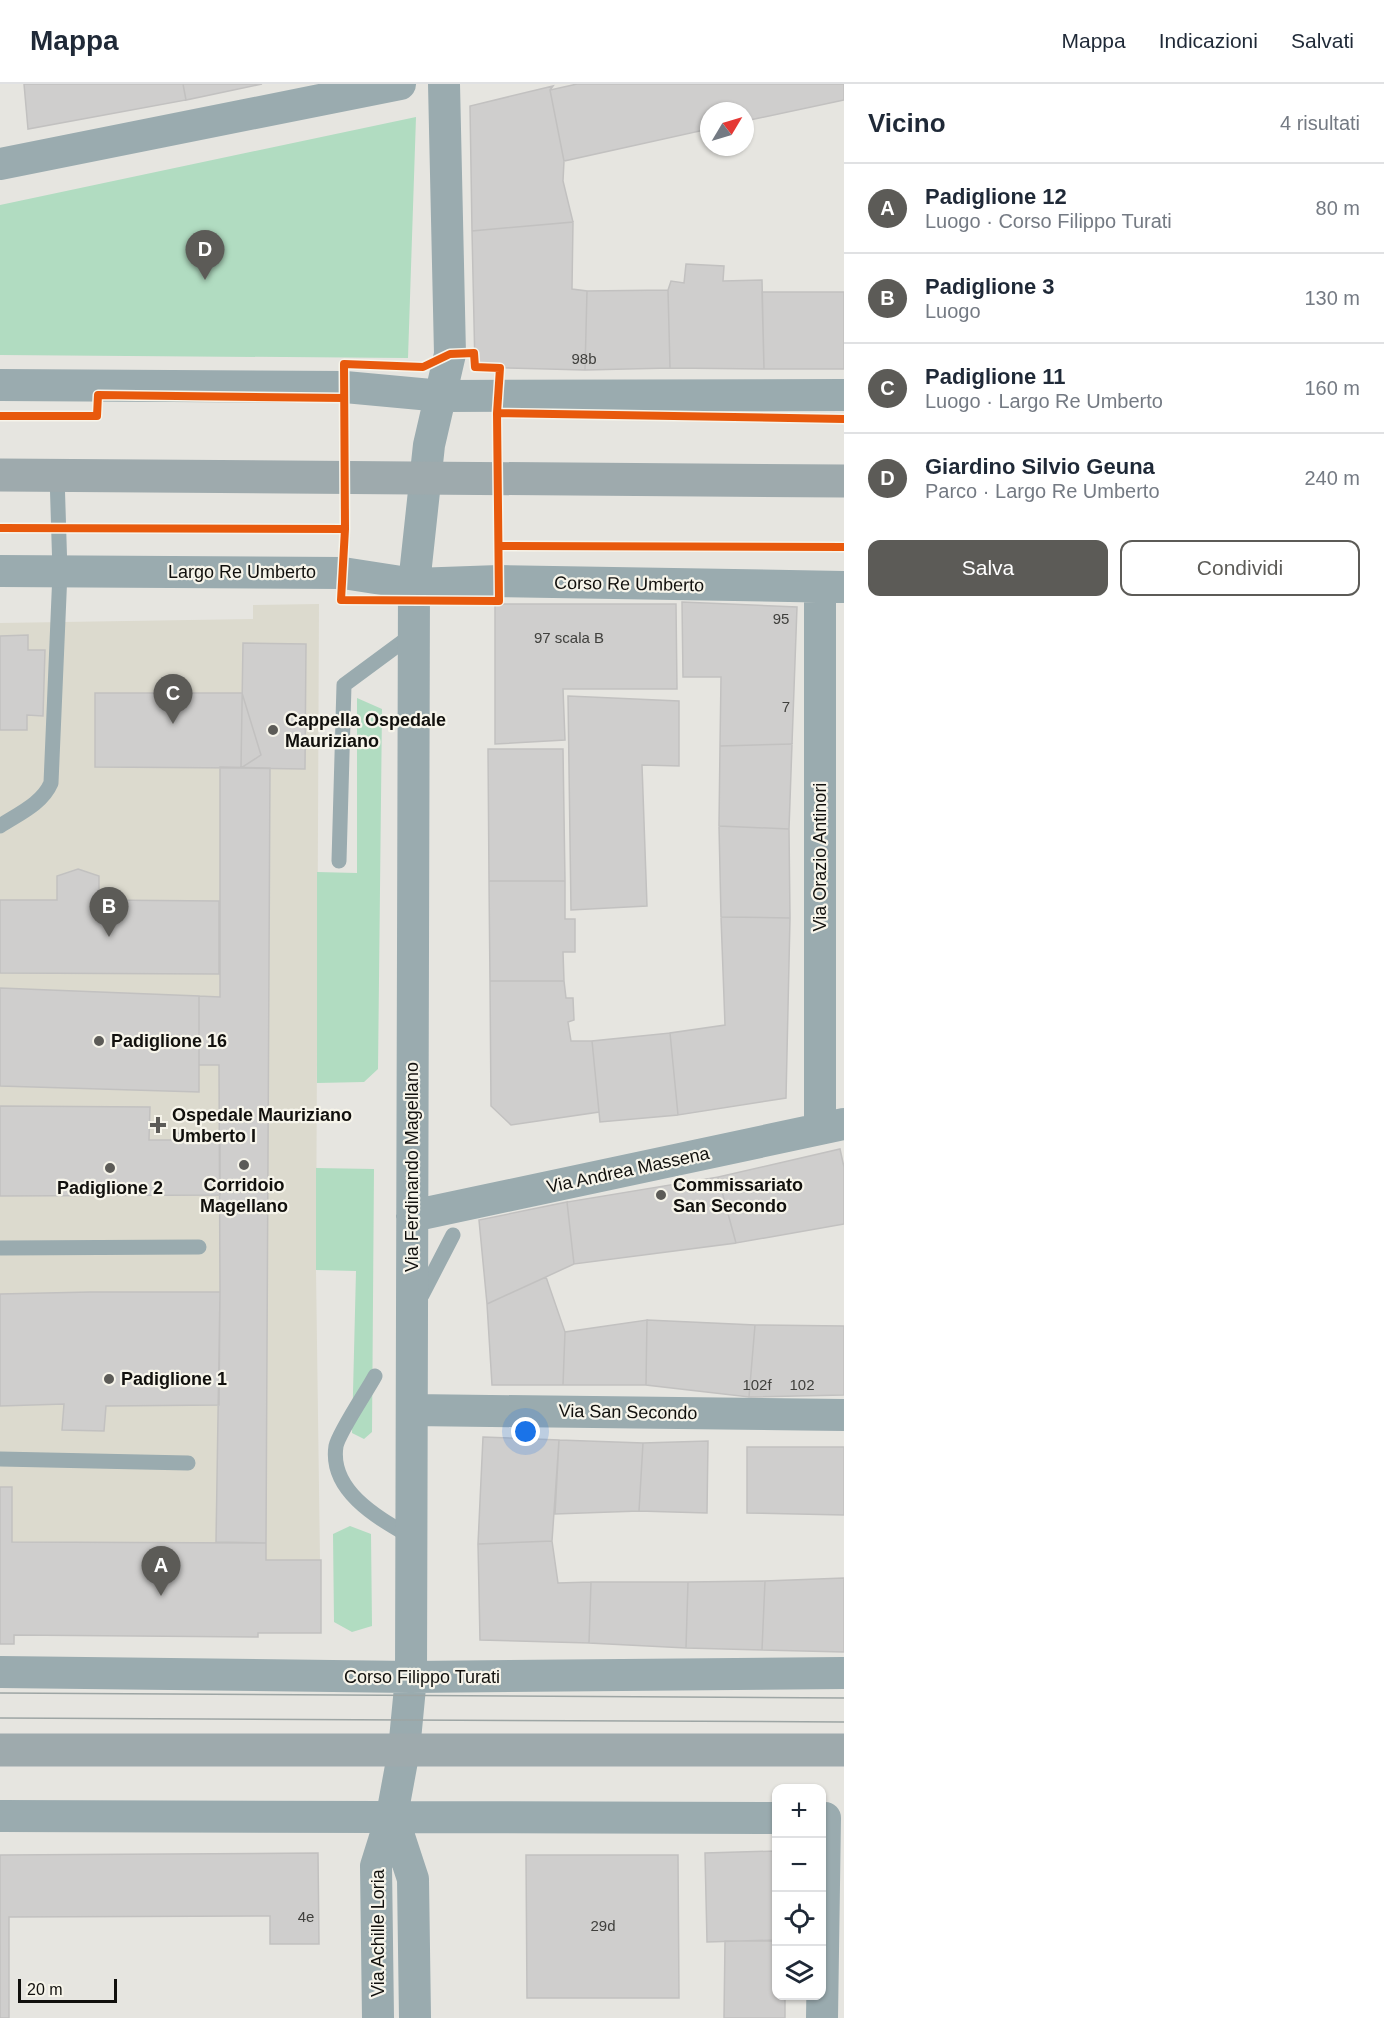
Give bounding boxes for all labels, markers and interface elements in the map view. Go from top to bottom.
text: Mappa [30,25,119,56]
text: Mappa [1062,29,1126,52]
text: Indicazioni [1159,29,1258,52]
text: Salvati [1291,29,1354,52]
north arrow [700,102,754,156]
text: Vicino [868,108,946,138]
text: 4 risultati [1280,112,1360,134]
text: Padiglione 12 [925,184,1067,209]
text: A [880,197,895,219]
text: 80 m [1316,197,1360,219]
text: Luogo · Corso Filippo Turati [925,210,1172,232]
pin: D [186,230,224,280]
text: Padiglione 3 [925,274,1055,299]
text: B [880,287,895,309]
text: 130 m [1304,287,1360,309]
text: Luogo [925,300,981,322]
house number: 98b [571,350,597,367]
text: Padiglione 11 [925,364,1066,389]
text: C [880,377,895,399]
text: 160 m [1304,377,1360,399]
text: Luogo · Largo Re Umberto [925,390,1163,412]
text: Giardino Silvio Geuna [925,454,1155,479]
text: D [880,467,895,489]
text: 240 m [1304,467,1360,489]
text: Parco · Largo Re Umberto [925,480,1160,502]
button: Salva [868,540,1108,596]
button: Condividi [1120,540,1360,596]
street label: Largo Re Umberto [168,562,316,582]
street label: Corso Re Umberto [554,573,704,595]
house number: 95 [773,610,789,627]
house number: 97 scala B [534,629,604,646]
pin: C [154,674,192,724]
house number: 7 [782,698,790,715]
place label: Cappella Ospedale Mauriziano [285,710,446,751]
marker: Cappella Ospedale Mauriziano [266,723,280,737]
street label: Via Orazio Antinori [810,783,830,931]
pin: B [90,888,128,937]
place label: Padiglione 16 [111,1031,227,1051]
marker: Padiglione 16 [92,1034,106,1048]
street label: Via Ferdinando Magellano [402,1062,422,1272]
place label: Ospedale Mauriziano Umberto I [172,1105,352,1146]
marker: Ospedale Mauriziano Umberto I [149,1116,167,1134]
street label: Via Andrea Massena [545,1143,712,1197]
marker: Corridoio Magellano [237,1158,251,1172]
marker: Padiglione 2 [103,1161,117,1175]
place label: Corridoio Magellano [200,1175,288,1216]
place label: Commissariato San Secondo [673,1175,803,1216]
place label: Padiglione 2 [57,1178,163,1198]
marker: Commissariato San Secondo [654,1188,668,1202]
place label: Padiglione 1 [121,1369,227,1389]
marker: Padiglione 1 [102,1372,116,1386]
house number: 102f [742,1376,772,1393]
house number: 102 [789,1376,815,1393]
street label: Via San Secondo [558,1401,698,1423]
your location [511,1417,540,1446]
pin: A [142,1546,180,1596]
street label: Corso Filippo Turati [344,1667,500,1687]
map controls [772,1784,826,2000]
button: + [772,1784,826,1838]
button: − [772,1838,826,1892]
street label: Via Achille Loria [368,1868,388,1997]
button: locate [772,1892,826,1946]
house number: 4e [298,1908,314,1925]
house number: 29d [590,1917,616,1934]
button: layers [772,1946,826,2000]
scale bar [18,1976,117,2004]
text: 20 m [27,1981,63,1998]

